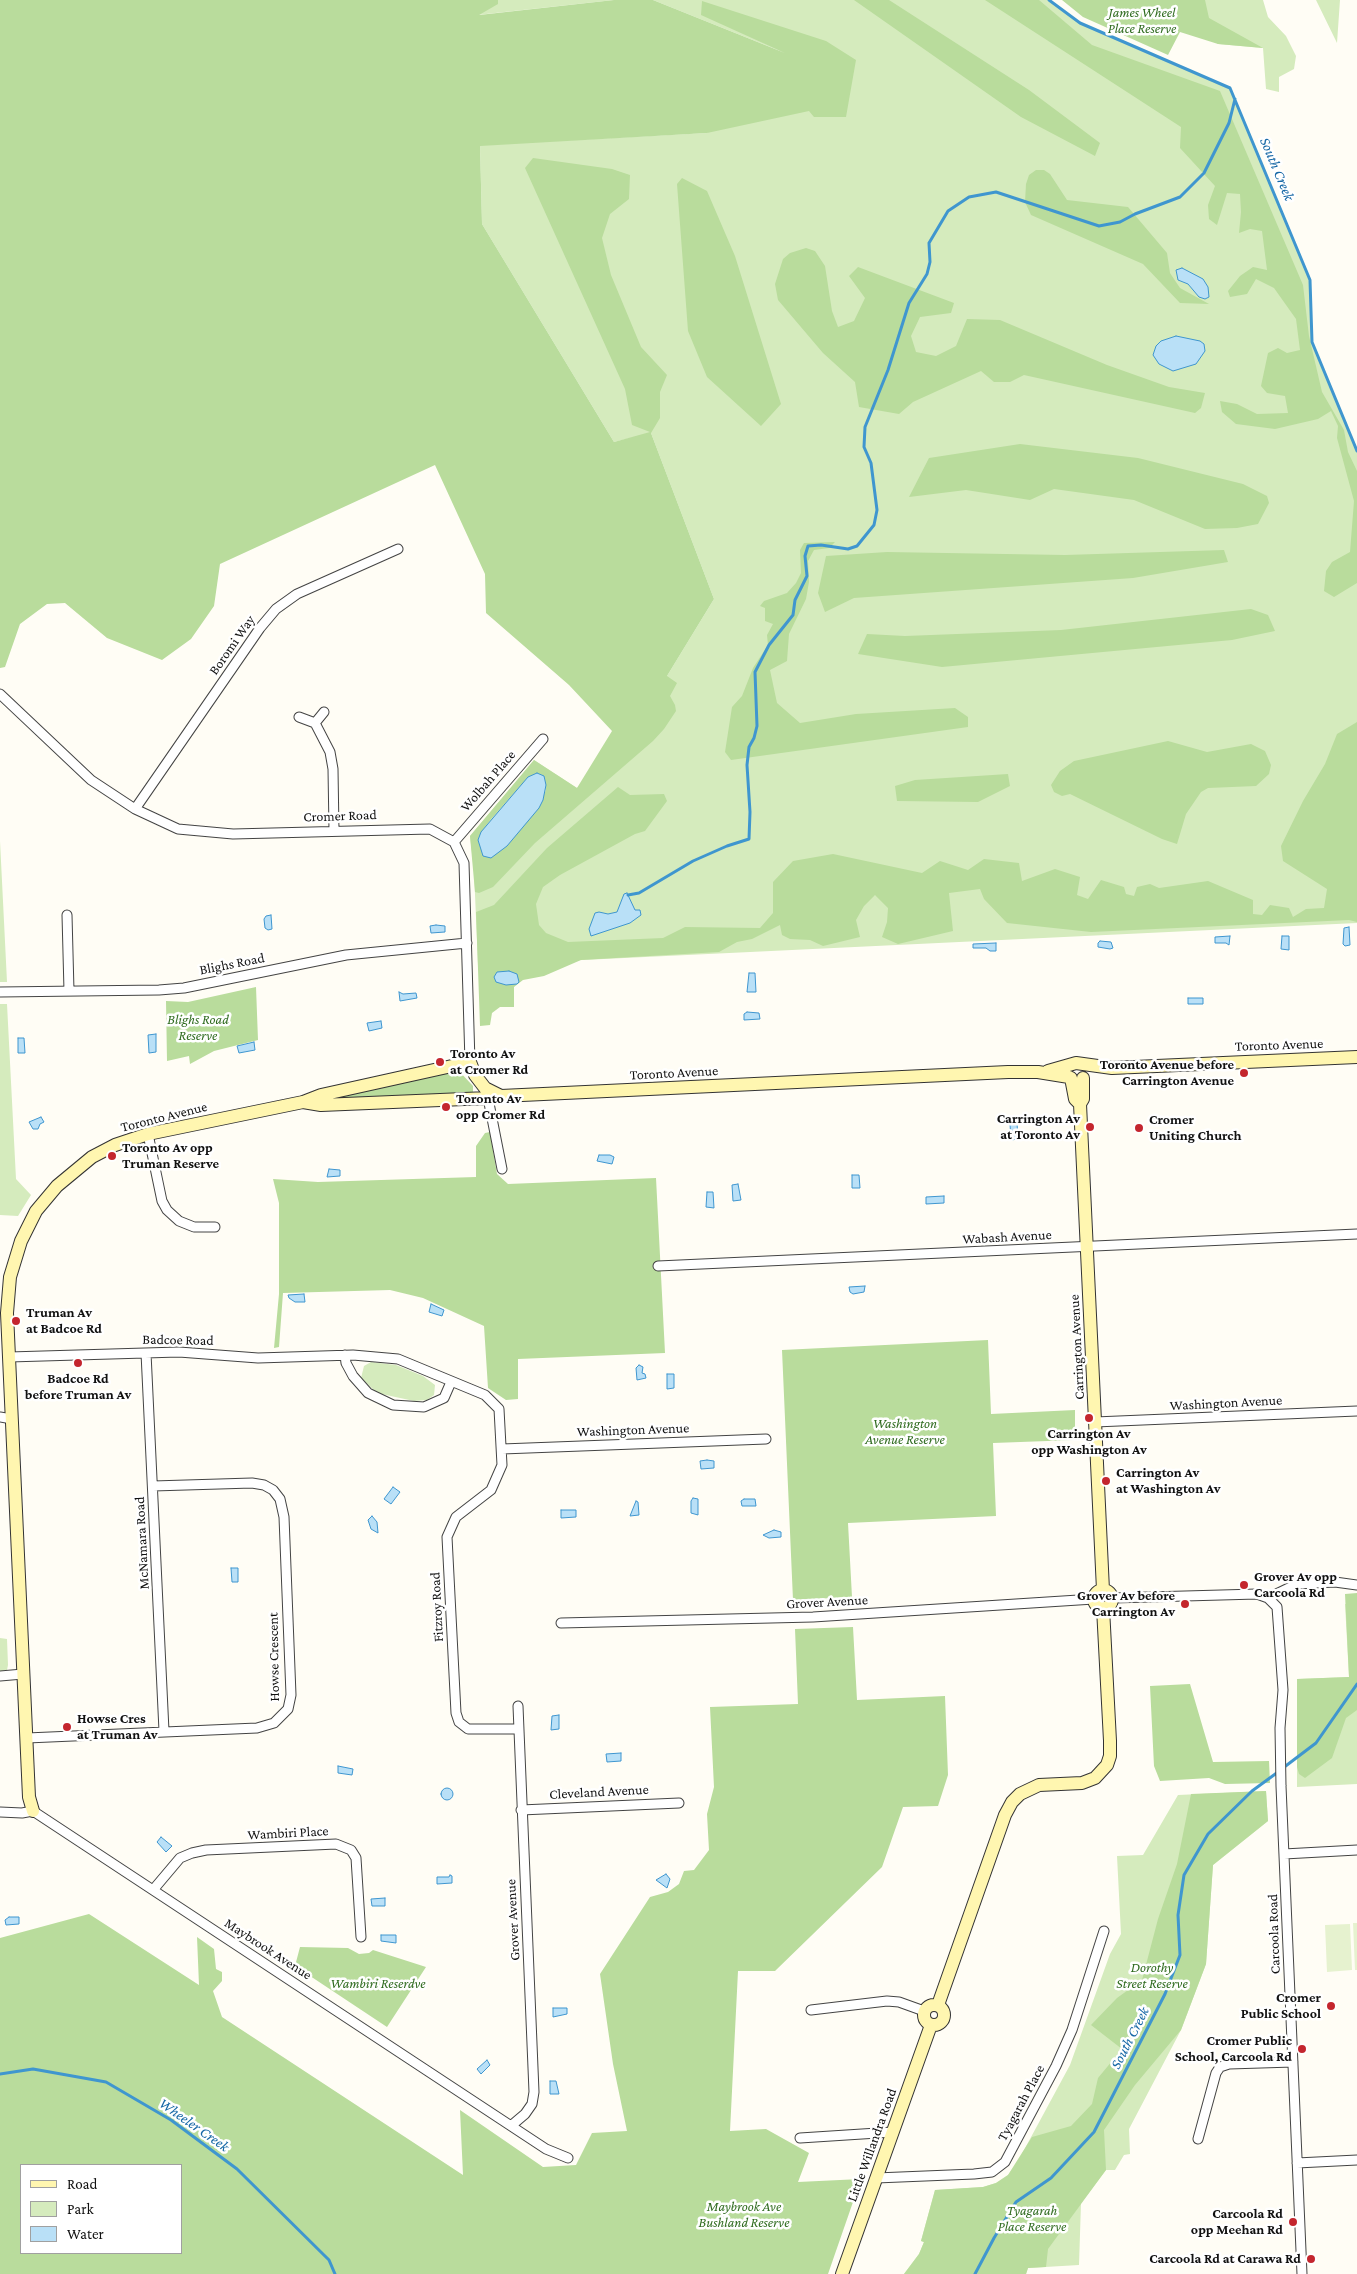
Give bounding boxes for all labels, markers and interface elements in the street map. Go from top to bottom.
park label: James Wheel Place Reserve [1108,5,1176,38]
water label: South Creek [1256,135,1298,203]
street label: Boromi Way [205,612,259,678]
street label: Wolbah Place [457,747,519,815]
street label: Cromer Road [303,806,377,826]
street label: Blighs Road [198,949,266,979]
park label: Blighs Road Reserve [167,1012,229,1044]
street label: Toronto Avenue [1234,1035,1324,1055]
place label: Toronto Av at Cromer Rd [450,1046,528,1078]
marker: Toronto Av at Cromer Rd [434,1056,446,1068]
place label: Toronto Avenue before Carrington Avenue [1100,1057,1234,1090]
street label: Toronto Avenue [629,1062,719,1084]
marker: Toronto Avenue before Carrington Avenue [1238,1067,1250,1079]
place label: Toronto Av opp Cromer Rd [456,1091,545,1124]
street label: Toronto Avenue [119,1098,209,1136]
marker: Toronto Av opp Cromer Rd [440,1101,452,1113]
place label: Carrington Av at Toronto Av [997,1111,1080,1144]
place label: Cromer Uniting Church [1149,1112,1242,1144]
marker: Carrington Av at Toronto Av [1084,1121,1096,1133]
marker: Cromer Uniting Church [1133,1122,1145,1134]
place label: Toronto Av opp Truman Reserve [122,1140,219,1172]
marker: Toronto Av opp Truman Reserve [106,1150,118,1162]
street label: Wabash Avenue [962,1226,1052,1248]
street label: Carrington Avenue [1066,1294,1088,1400]
place label: Truman Av at Badcoe Rd [26,1305,102,1338]
marker: Truman Av at Badcoe Rd [10,1315,22,1327]
street label: Badcoe Road [142,1331,214,1349]
marker: Badcoe Rd before Truman Av [72,1357,84,1369]
place label: Badcoe Rd before Truman Av [25,1371,131,1404]
street label: Washington Avenue [1169,1392,1283,1414]
marker: Carrington Av opp Washington Av [1083,1412,1095,1424]
park label: Washington Avenue Reserve [865,1416,945,1448]
street label: Washington Avenue [576,1420,690,1440]
place label: Carrington Av opp Washington Av [1031,1426,1147,1458]
place label: Carrington Av at Washington Av [1116,1465,1221,1498]
marker: Carrington Av at Washington Av [1100,1475,1112,1487]
street label: McNamara Road [131,1496,153,1590]
place label: Grover Av opp Carcoola Rd [1254,1569,1337,1601]
street label: Fitzroy Road [427,1572,447,1642]
marker: Grover Av opp Carcoola Rd [1238,1579,1250,1591]
place label: Grover Av before Carrington Av [1077,1588,1175,1620]
street label: Grover Avenue [786,1591,868,1613]
marker: Grover Av before Carrington Av [1179,1598,1191,1610]
street label: Howse Crescent [265,1612,283,1702]
place label: Howse Cres at Truman Av [77,1711,158,1744]
marker: Howse Cres at Truman Av [61,1721,73,1733]
street label: Cleveland Avenue [549,1781,649,1803]
street label: Wambiri Place [247,1822,329,1844]
street label: Grover Avenue [502,1879,524,1961]
street label: Carcoola Road [1264,1894,1284,1974]
street label: Maybrook Avenue [221,1915,315,1983]
park label: Dorothy Street Reserve [1116,1960,1188,1992]
park label: Wambiri Reserdve [330,1976,426,1992]
place label: Cromer Public School [1241,1990,1321,2022]
marker: Cromer Public School [1325,2000,1337,2012]
water label: South Creek [1107,2004,1153,2072]
place label: Cromer Public School, Carcoola Rd [1175,2033,1292,2066]
marker: Cromer Public School, Carcoola Rd [1296,2043,1308,2055]
street label: Tyagarah Place [994,2062,1048,2144]
street label: Little Willandra Road [844,2086,900,2204]
water label: Wheeler Creek [155,2094,233,2156]
legend [20,2164,182,2254]
text: Road [67,2176,97,2192]
park label: Maybrook Ave Bushland Reserve [699,2199,789,2232]
text: Park [67,2201,94,2217]
park label: Tyagarah Place Reserve [998,2203,1066,2236]
place label: Carcoola Rd opp Meehan Rd [1191,2206,1283,2238]
marker: Carcoola Rd opp Meehan Rd [1287,2216,1299,2228]
text: Water [67,2226,104,2242]
place label: Carcoola Rd at Carawa Rd [1149,2251,1301,2267]
marker: Carcoola Rd at Carawa Rd [1305,2253,1317,2265]

